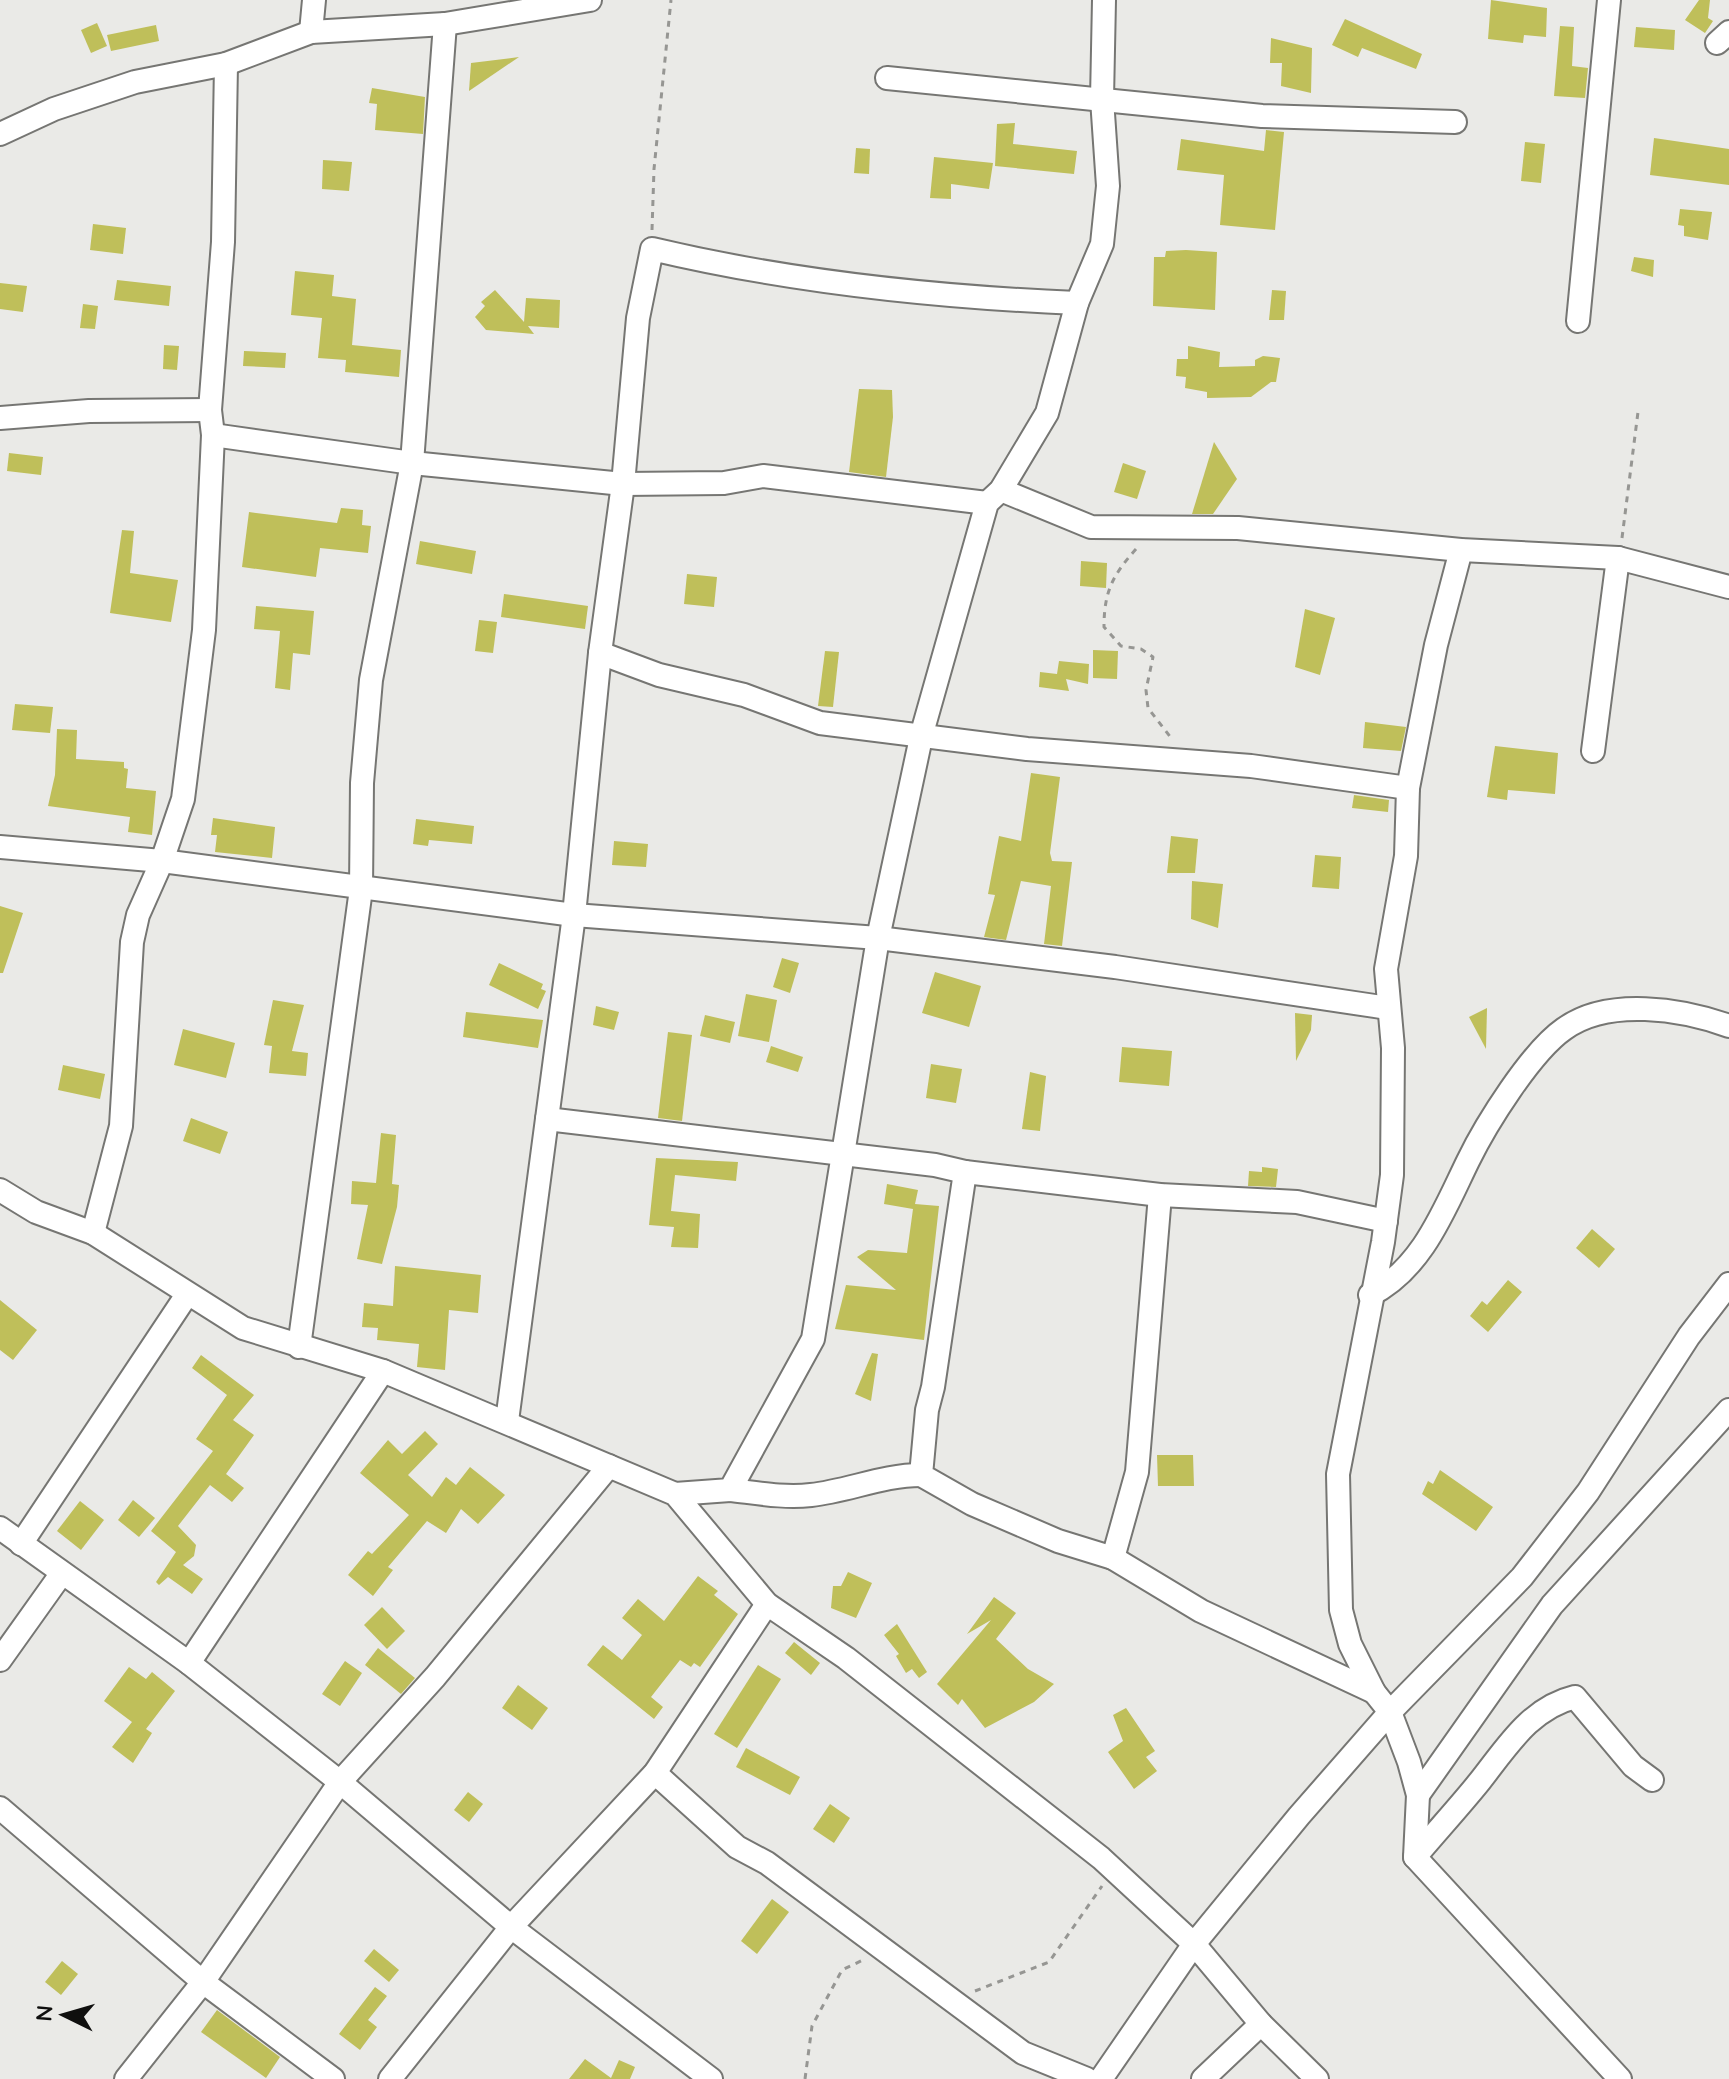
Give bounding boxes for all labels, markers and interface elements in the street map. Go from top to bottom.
north arrow [24,1975,104,2055]
text: N [29,2004,59,2023]

